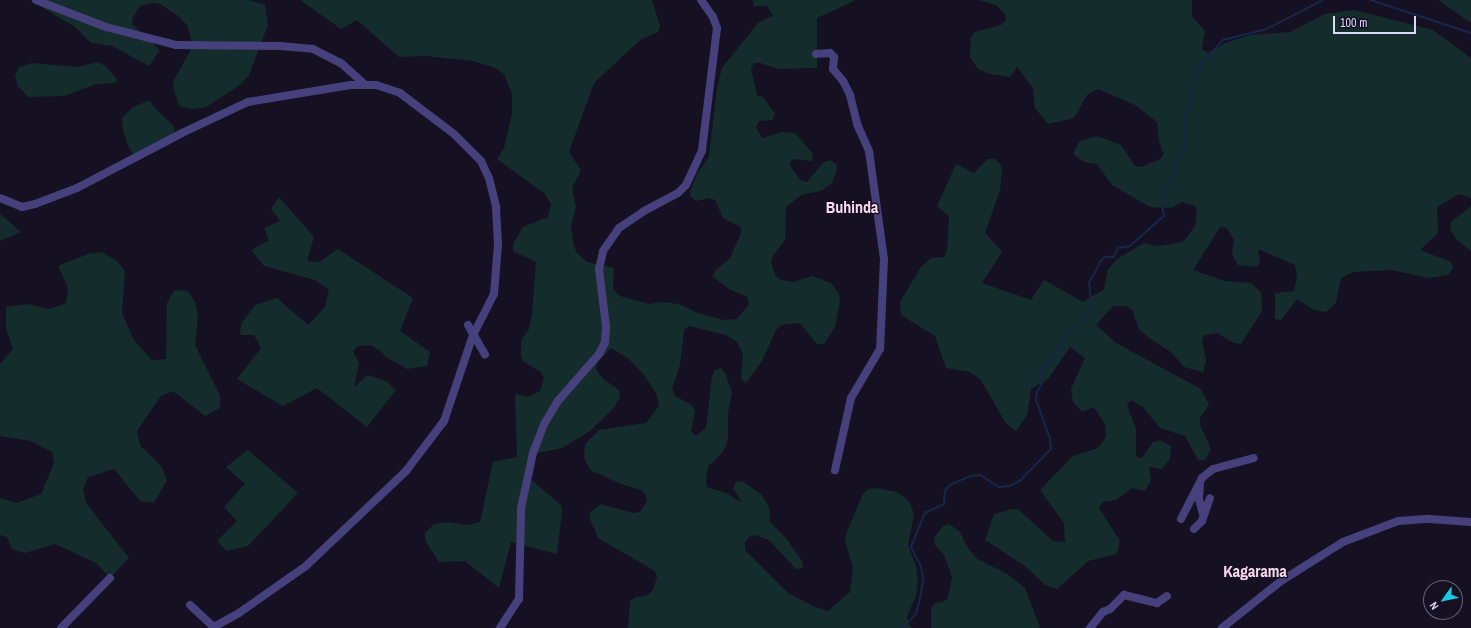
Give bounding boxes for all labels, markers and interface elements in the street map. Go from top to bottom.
scale bar [1335,8,1418,34]
text: 100 m [1340,15,1367,31]
district label: Buhinda [826,197,878,217]
district label: Kagarama [1223,561,1287,581]
north arrow [1423,580,1463,620]
text: N [1426,599,1441,613]

